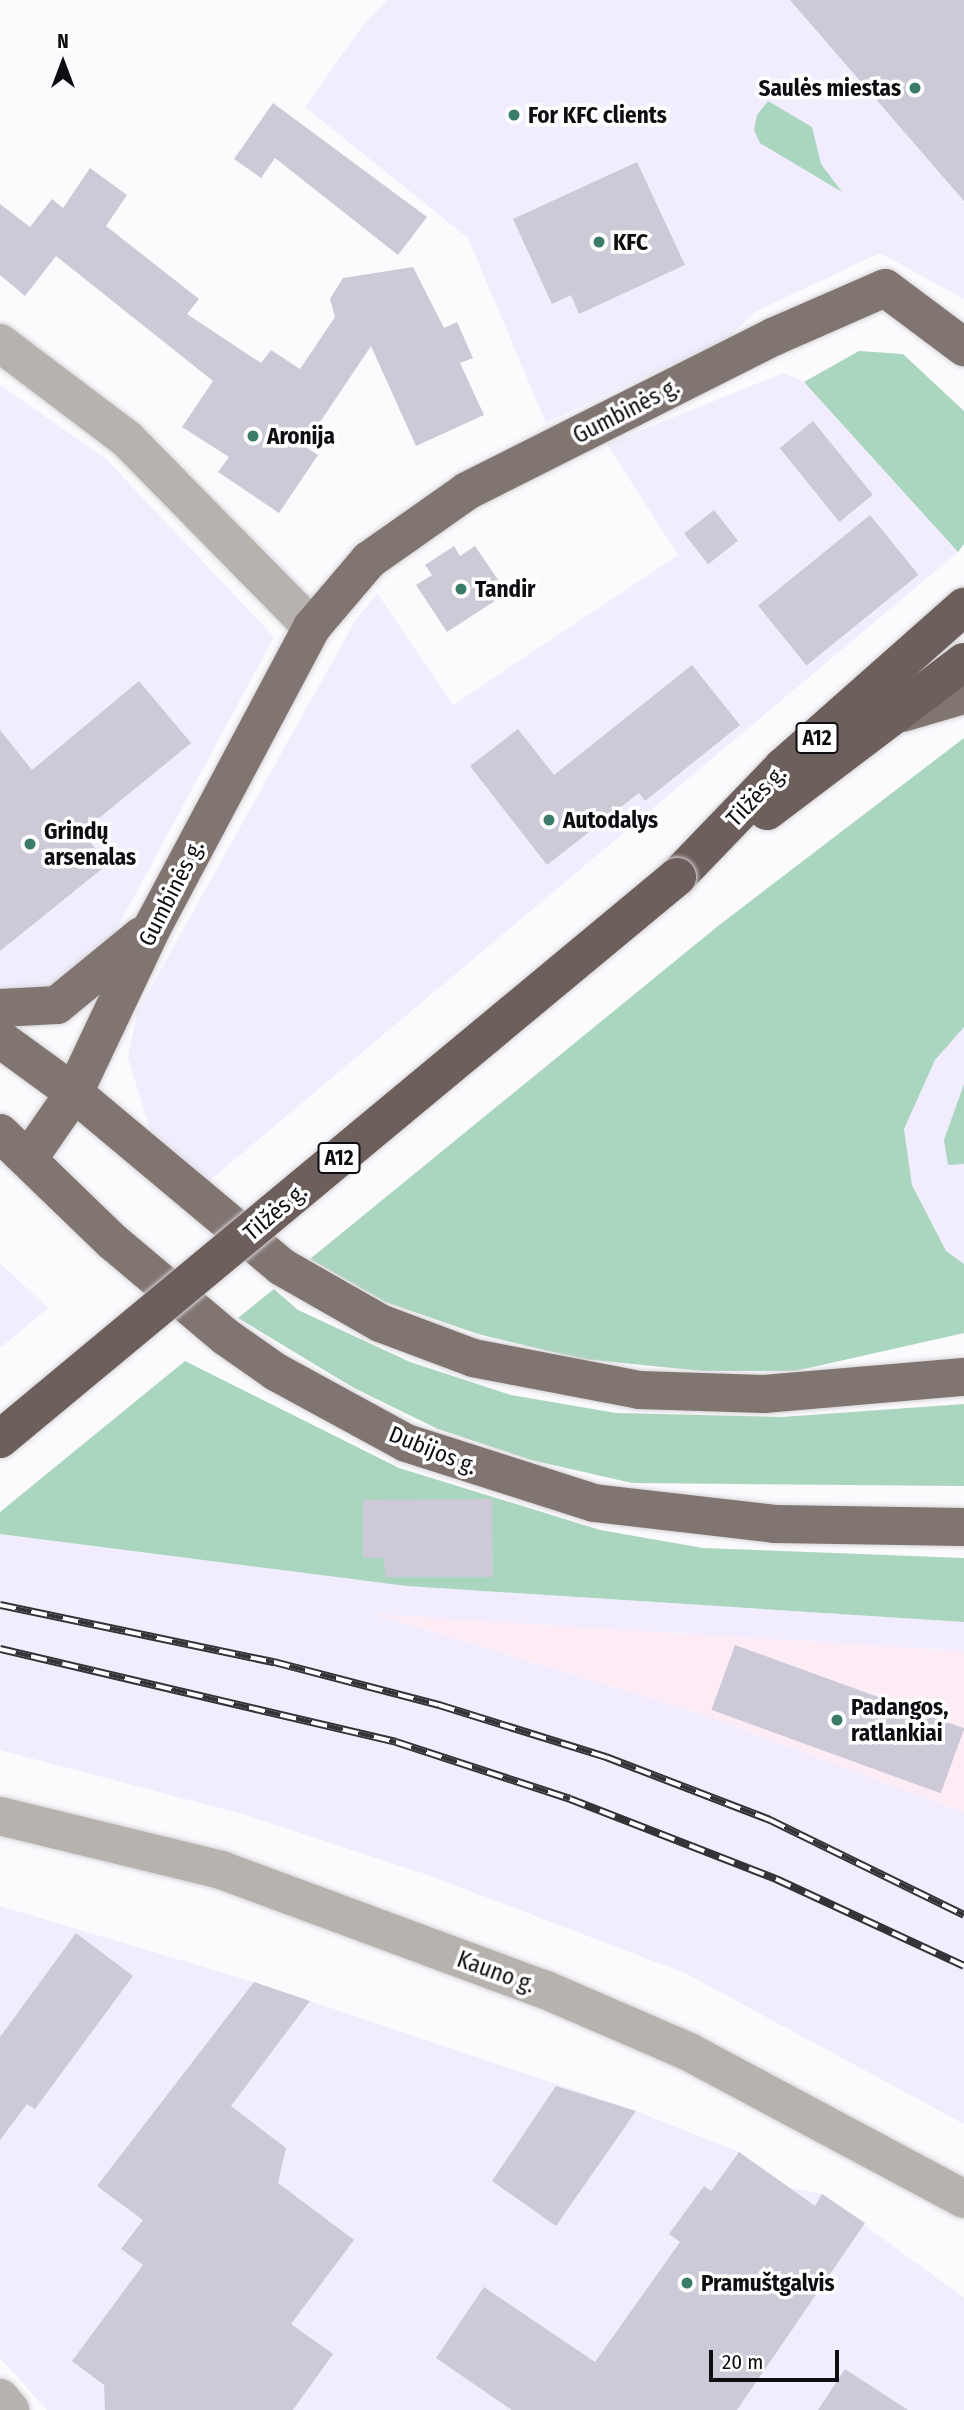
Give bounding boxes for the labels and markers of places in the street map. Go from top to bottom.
place label: Saulės miestas [759,74,901,102]
marker: Saulės miestas [907,80,923,96]
place label: For KFC clients [528,101,667,129]
marker: For KFC clients [506,107,522,123]
place label: KFC [613,228,648,256]
marker: KFC [591,234,607,250]
place label: Aronija [267,422,335,450]
marker: Aronija [245,428,261,444]
place label: Tandir [475,575,536,603]
marker: Tandir [453,581,469,597]
place label: Autodalys [563,806,658,834]
marker: Autodalys [541,812,557,828]
place label: Grindų arsenalas [44,817,136,871]
marker: Grindų arsenalas [22,836,38,852]
place label: Padangos, ratlankiai [851,1693,948,1747]
marker: Padangos, ratlankiai [829,1712,845,1728]
place label: Pramuštgalvis [701,2269,835,2297]
marker: Pramuštgalvis [679,2275,695,2291]

